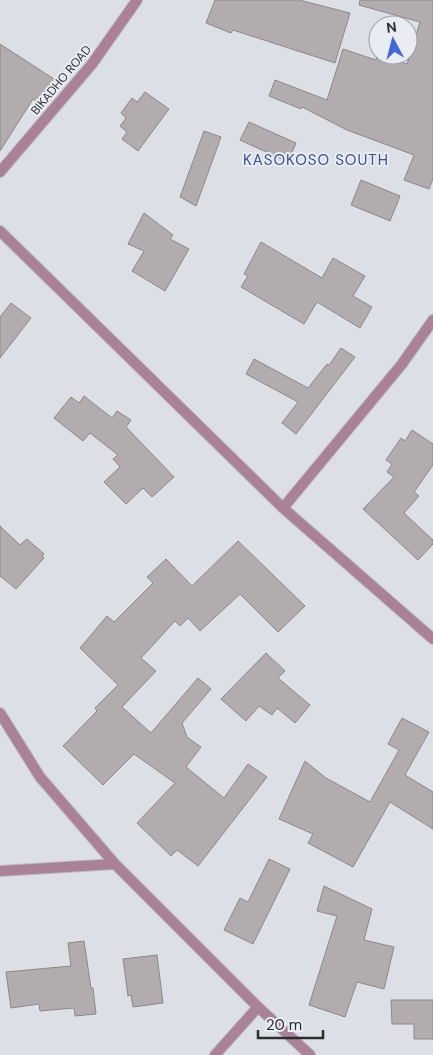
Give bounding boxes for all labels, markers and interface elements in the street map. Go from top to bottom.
north arrow [368,15,418,65]
text: N [385,18,398,37]
street label: BIKADHO ROAD [27,42,95,118]
district label: KASOKOSO SOUTH [243,150,389,170]
scale bar [258,1008,323,1040]
text: 20 m [266,1015,302,1035]

